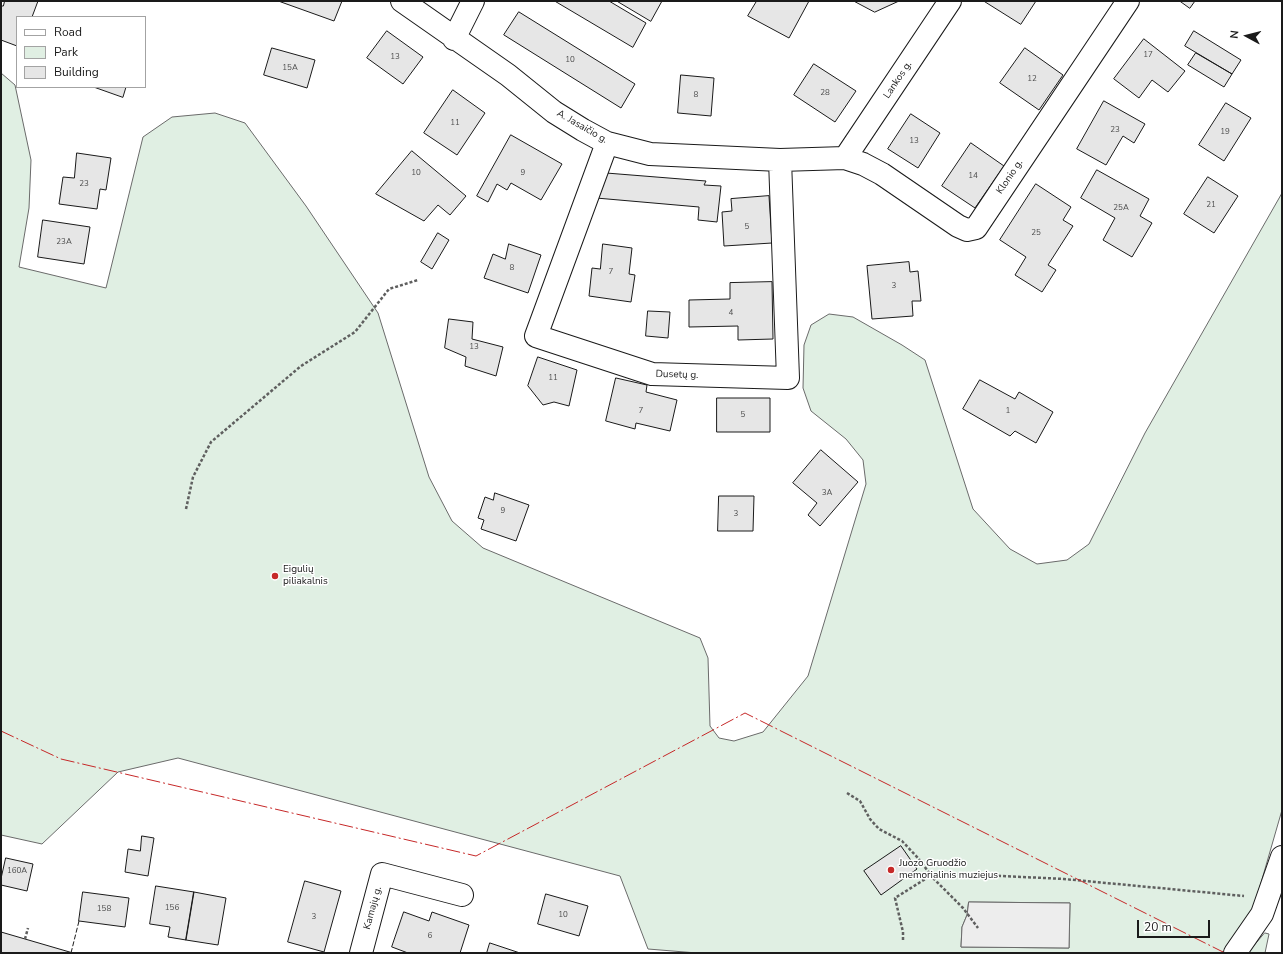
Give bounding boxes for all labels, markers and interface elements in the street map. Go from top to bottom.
legend [16,16,146,88]
north arrow [1227,16,1267,56]
text: Road [54,24,82,40]
text: N [1227,29,1243,39]
text: Park [54,44,78,60]
house number: 17 [1143,50,1153,60]
house number: 13 [390,52,400,62]
house number: 10 [565,55,575,65]
street label: Lankos g. [881,59,915,101]
house number: 15A [282,63,298,73]
text: Building [54,64,99,80]
house number: 12 [1027,74,1037,84]
house number: 28 [820,88,830,98]
house number: 8 [694,90,698,100]
street label: A. Jasaičio g. [555,108,609,146]
house number: 11 [450,118,460,128]
house number: 23 [1110,125,1120,135]
house number: 19 [1220,127,1230,137]
house number: 13 [909,136,919,146]
street label: Klonio g. [994,157,1026,197]
house number: 10 [411,168,421,178]
house number: 9 [521,168,525,178]
house number: 14 [968,171,978,181]
house number: 23 [79,179,89,189]
house number: 21 [1206,200,1216,210]
house number: 25A [1113,203,1129,213]
house number: 5 [745,222,749,232]
house number: 25 [1031,228,1041,238]
house number: 23A [56,237,72,247]
house number: 8 [510,263,514,273]
house number: 7 [609,267,613,277]
house number: 3 [892,281,896,291]
house number: 4 [729,308,733,318]
house number: 13 [469,342,479,352]
street label: Dusetų g. [655,368,699,382]
house number: 11 [548,373,558,383]
house number: 7 [639,406,643,416]
house number: 1 [1006,406,1010,416]
house number: 5 [741,410,745,420]
house number: 3A [822,488,832,498]
house number: 9 [501,506,505,516]
house number: 3 [734,509,738,519]
place label: Eigulių piliakalnis [283,564,328,588]
marker: Eigulių piliakalnis [270,571,280,581]
place label: Juozo Gruodžio memorialinis muziejus [899,858,998,882]
marker: Juozo Gruodžio memorialinis muziejus [886,865,896,875]
house number: 160A [7,866,27,876]
street label: Kamajų g. [361,885,385,931]
house number: 156 [165,903,179,913]
house number: 158 [97,904,111,914]
house number: 10 [558,910,568,920]
house number: 3 [312,912,316,922]
scale bar [1139,912,1212,938]
text: 20 m [1144,919,1172,935]
house number: 6 [428,931,432,941]

